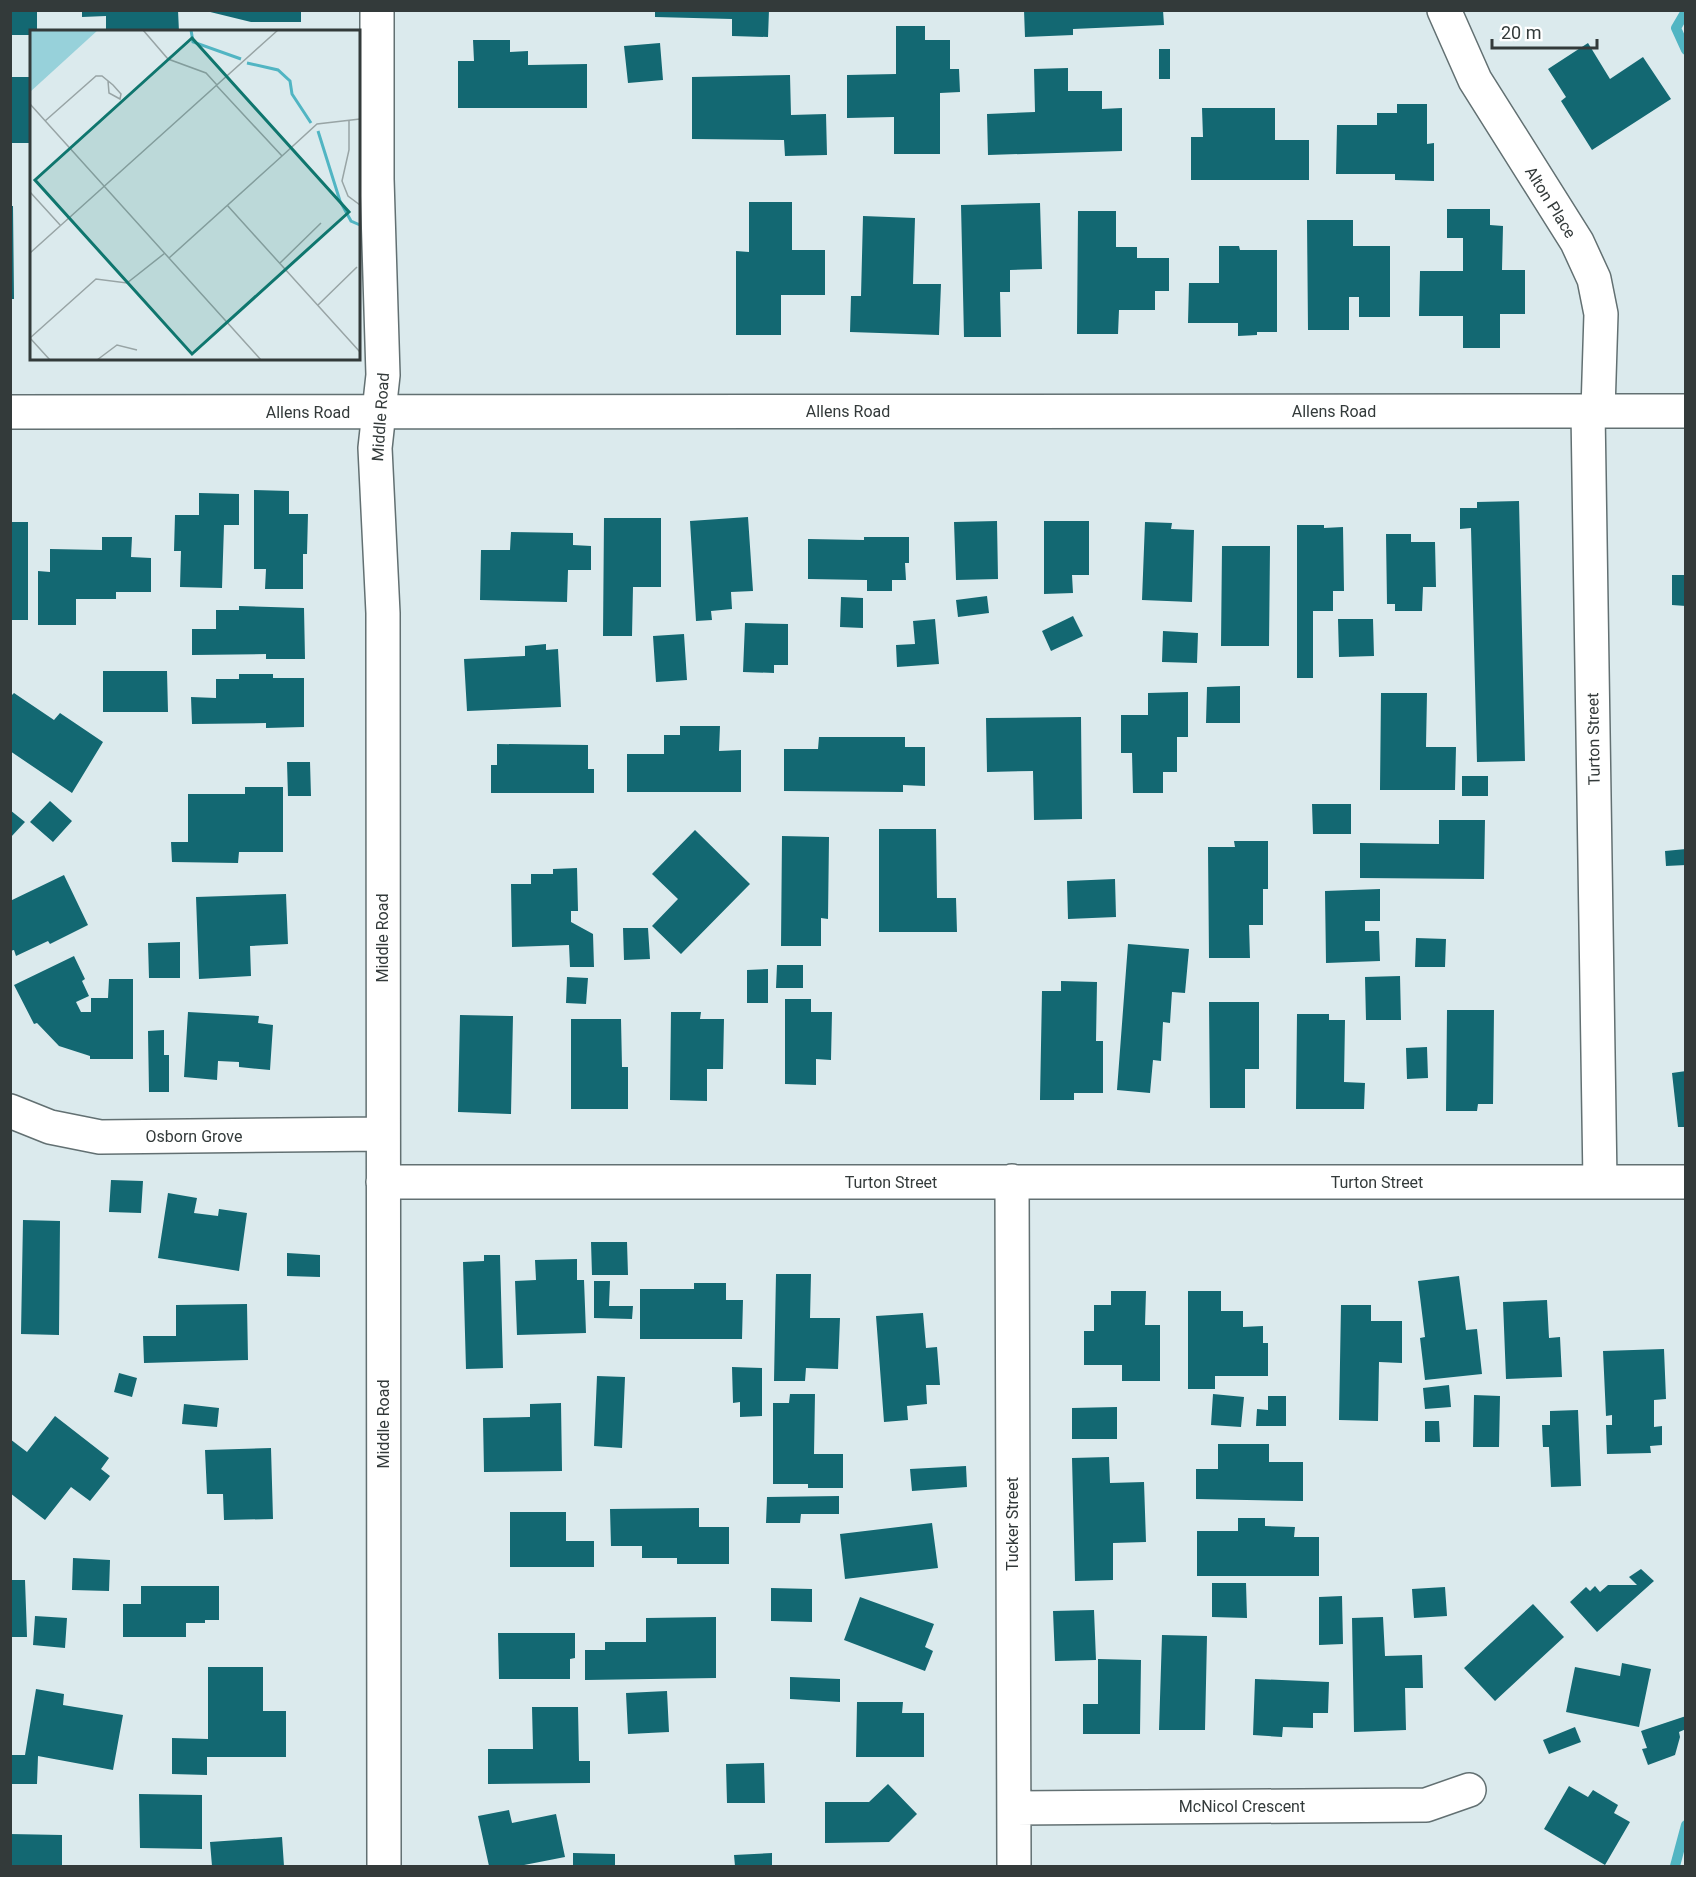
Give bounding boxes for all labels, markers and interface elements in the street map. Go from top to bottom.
scale bar [1492,12,1597,50]
text: 20 m [1501,22,1541,43]
inset map [30,30,360,360]
street label: Alton Place [1521,163,1580,242]
street label: Middle Road [368,372,393,462]
street label: Allens Road [806,402,890,421]
street label: Allens Road [1292,402,1376,421]
street label: Allens Road [266,403,350,422]
street label: Turton Street [1583,693,1604,785]
street label: Middle Road [373,894,392,982]
street label: Osborn Grove [146,1127,242,1146]
street label: Turton Street [845,1173,937,1192]
street label: Turton Street [1331,1173,1423,1192]
street label: Middle Road [374,1380,393,1468]
street label: Tucker Street [1003,1477,1022,1571]
street label: McNicol Crescent [1179,1797,1305,1816]

